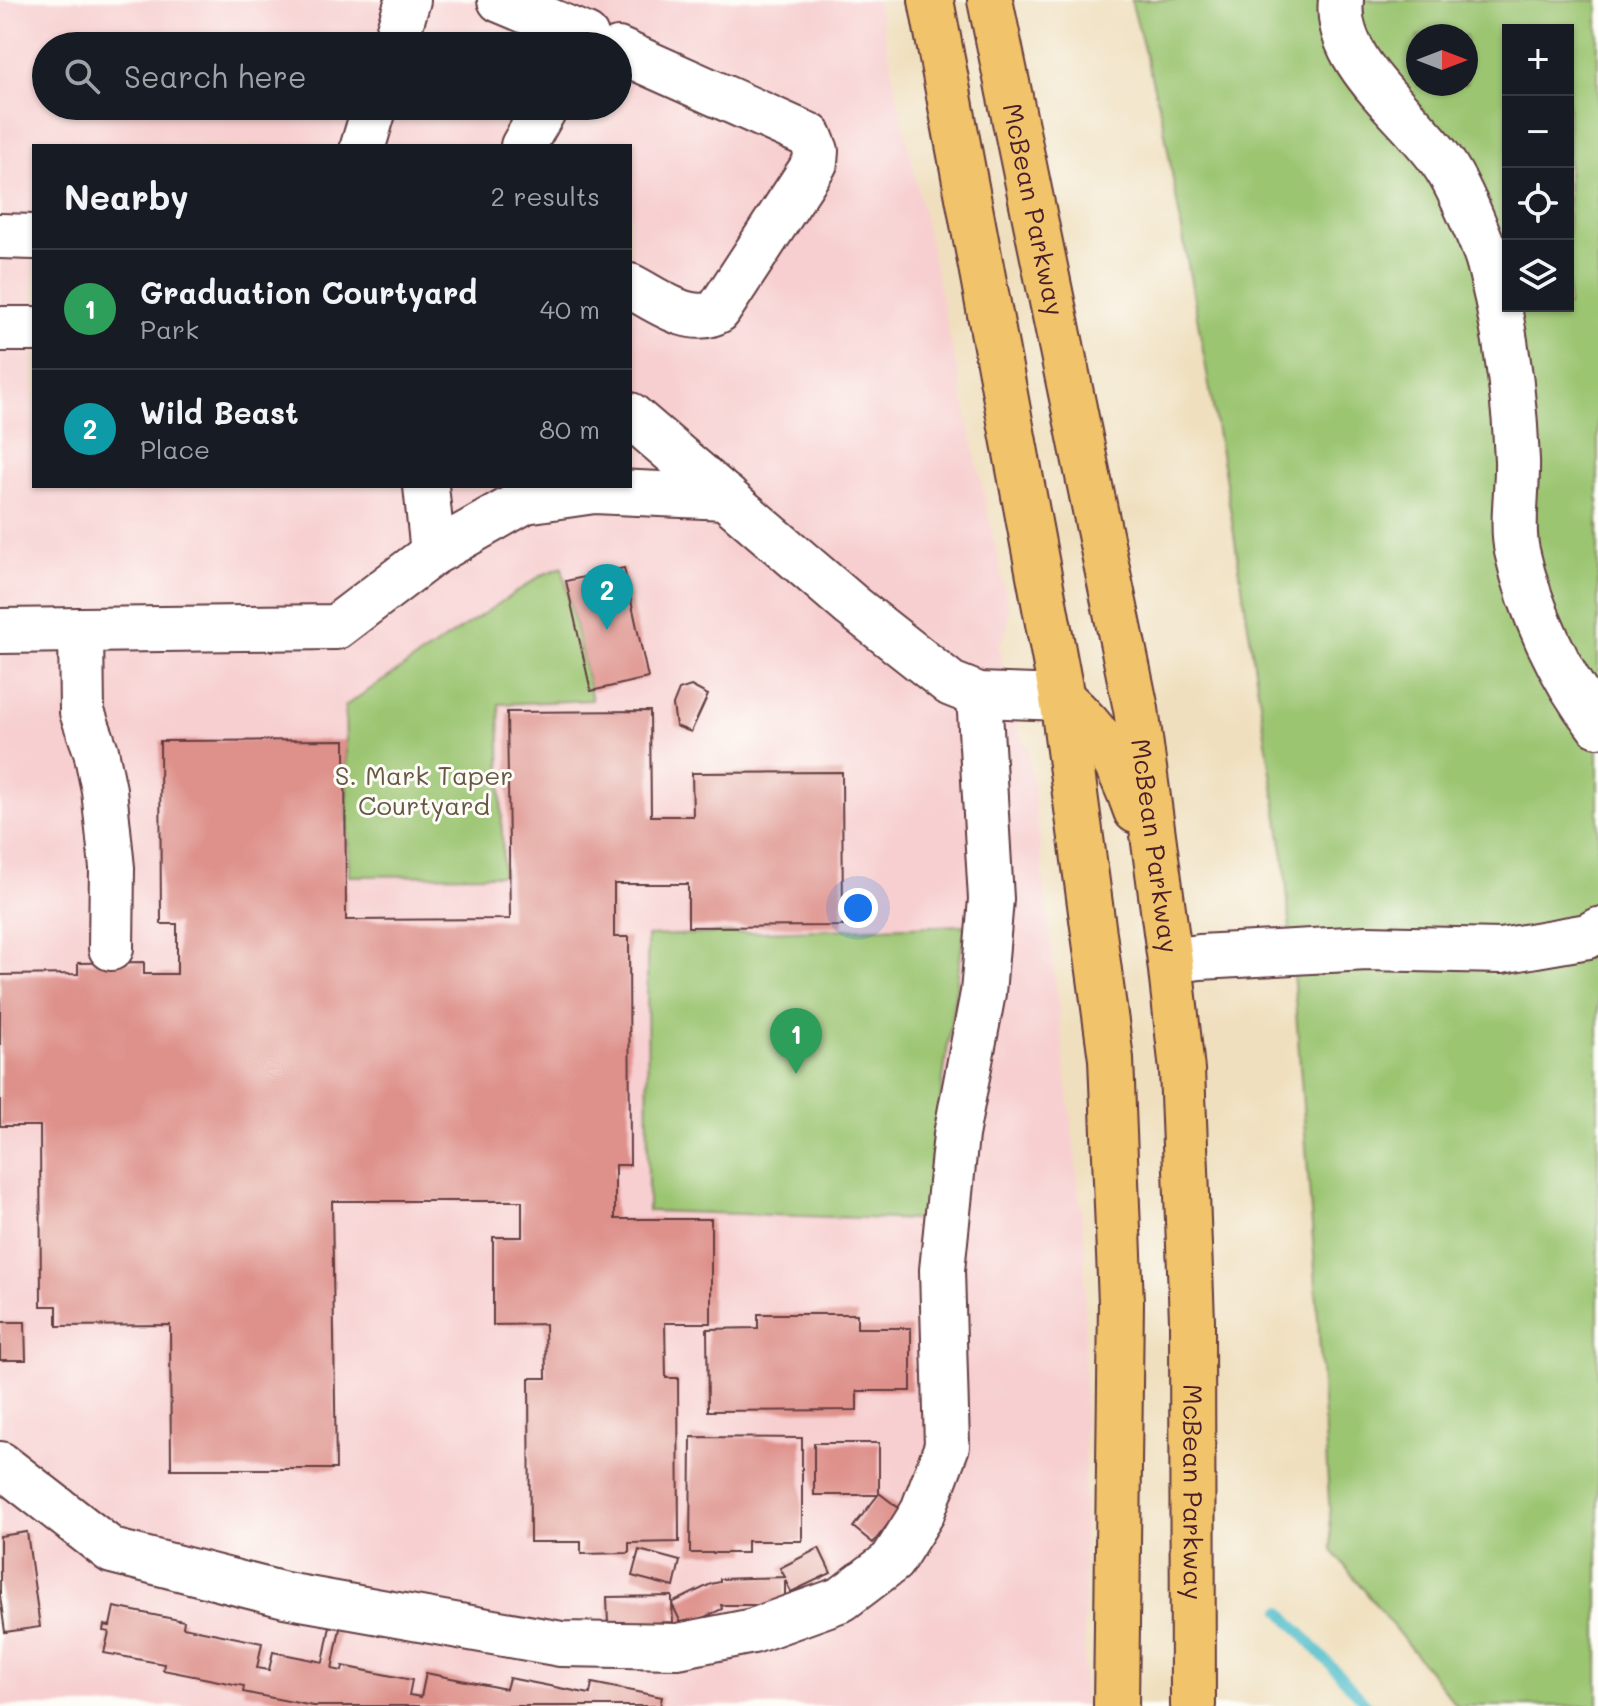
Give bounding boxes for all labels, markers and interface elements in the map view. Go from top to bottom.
north arrow [1406,24,1478,96]
map controls [1502,24,1574,312]
button: + [1502,24,1574,96]
search box [32,32,632,120]
icon: search [60,54,104,98]
text: Search here [124,56,307,96]
button: − [1502,96,1574,168]
street label: McBean Parkway [996,100,1073,319]
button: locate [1502,168,1574,240]
text: Nearby [64,174,189,219]
text: 2 results [491,179,600,213]
button: layers [1502,240,1574,312]
text: Graduation Courtyard [140,272,477,312]
text: 1 [84,292,96,326]
text: 40 m [540,292,600,326]
text: Park [140,312,199,346]
text: Wild Beast [140,392,299,432]
text: 2 [83,412,97,446]
text: 80 m [539,412,600,446]
text: Place [140,432,210,466]
pin: 2 [581,564,633,630]
street label: McBean Parkway [1124,736,1187,955]
park label: S. Mark Taper Courtyard [335,758,513,822]
your location [838,888,878,928]
pin: 1 [770,1008,822,1074]
street label: McBean Parkway [1176,1384,1211,1600]

